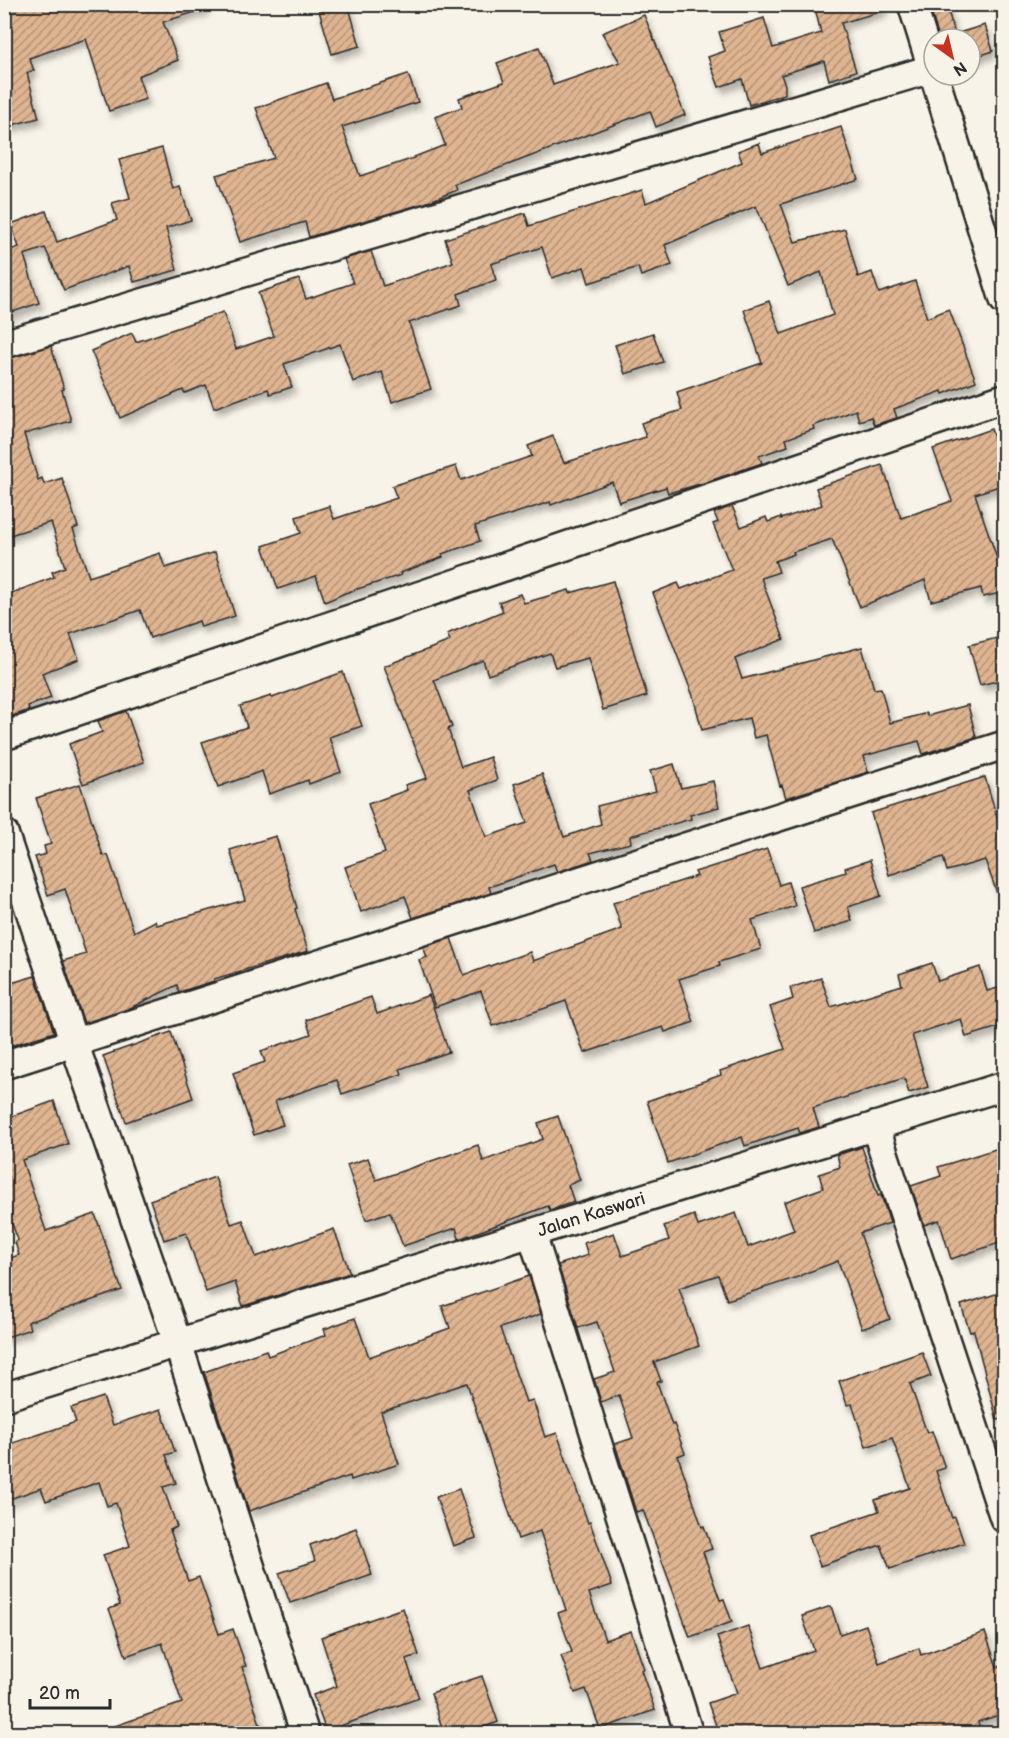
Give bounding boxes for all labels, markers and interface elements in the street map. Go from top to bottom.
north arrow [922,27,982,87]
text: N [949,57,970,79]
street label: Jalan Kaswari [535,1188,648,1241]
scale bar [30,1672,110,1710]
text: 20 m [39,1683,80,1704]

